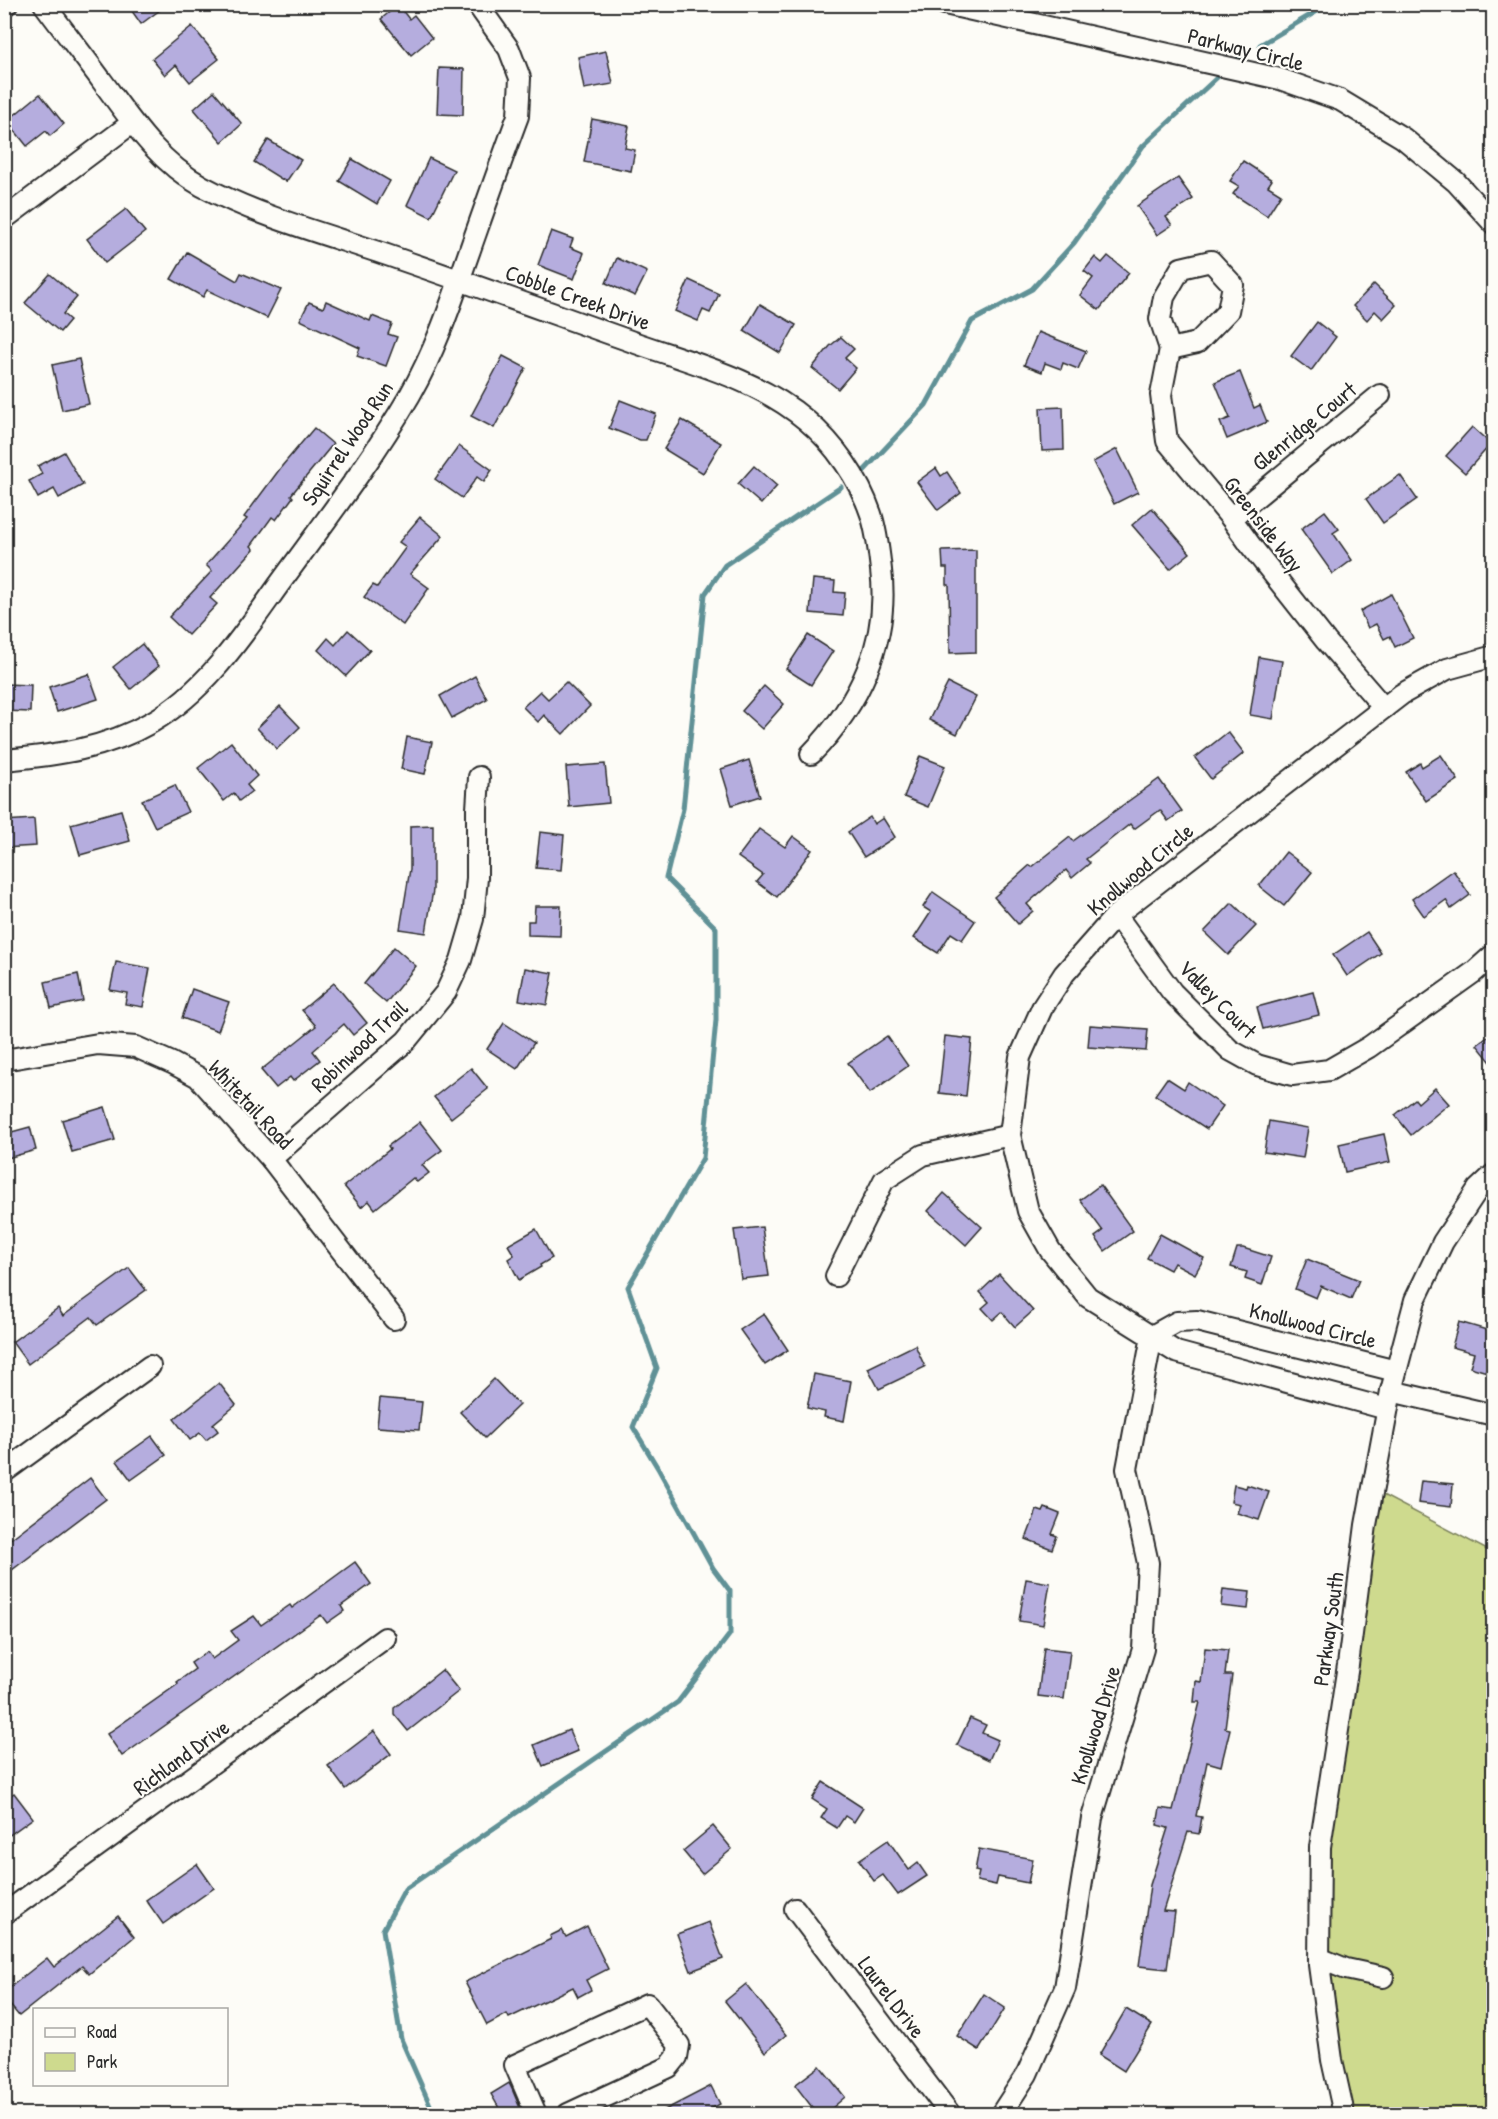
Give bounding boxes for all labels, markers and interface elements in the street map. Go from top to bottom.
street label: Parkway Circle [1185,20,1307,78]
street label: Cobble Creek Drive [501,257,655,337]
street label: Glenridge Court [1245,374,1363,477]
street label: Squirrel Wood Run [294,375,400,511]
street label: Greenside Way [1217,470,1311,578]
street label: Knollwood Circle [1081,816,1200,922]
street label: Valley Court [1172,953,1264,1045]
street label: Robinwood Trail [304,993,414,1099]
street label: Whitetail Road [202,1053,300,1156]
street label: Knollwood Circle [1246,1295,1380,1355]
street label: Parkway South [1305,1570,1351,1688]
street label: Knollwood Drive [1063,1662,1127,1788]
street label: Richland Drive [127,1712,235,1802]
street label: Laurel Drive [851,1950,933,2044]
legend [33,2008,228,2086]
text: Road [87,2019,117,2044]
text: Park [87,2049,118,2074]

